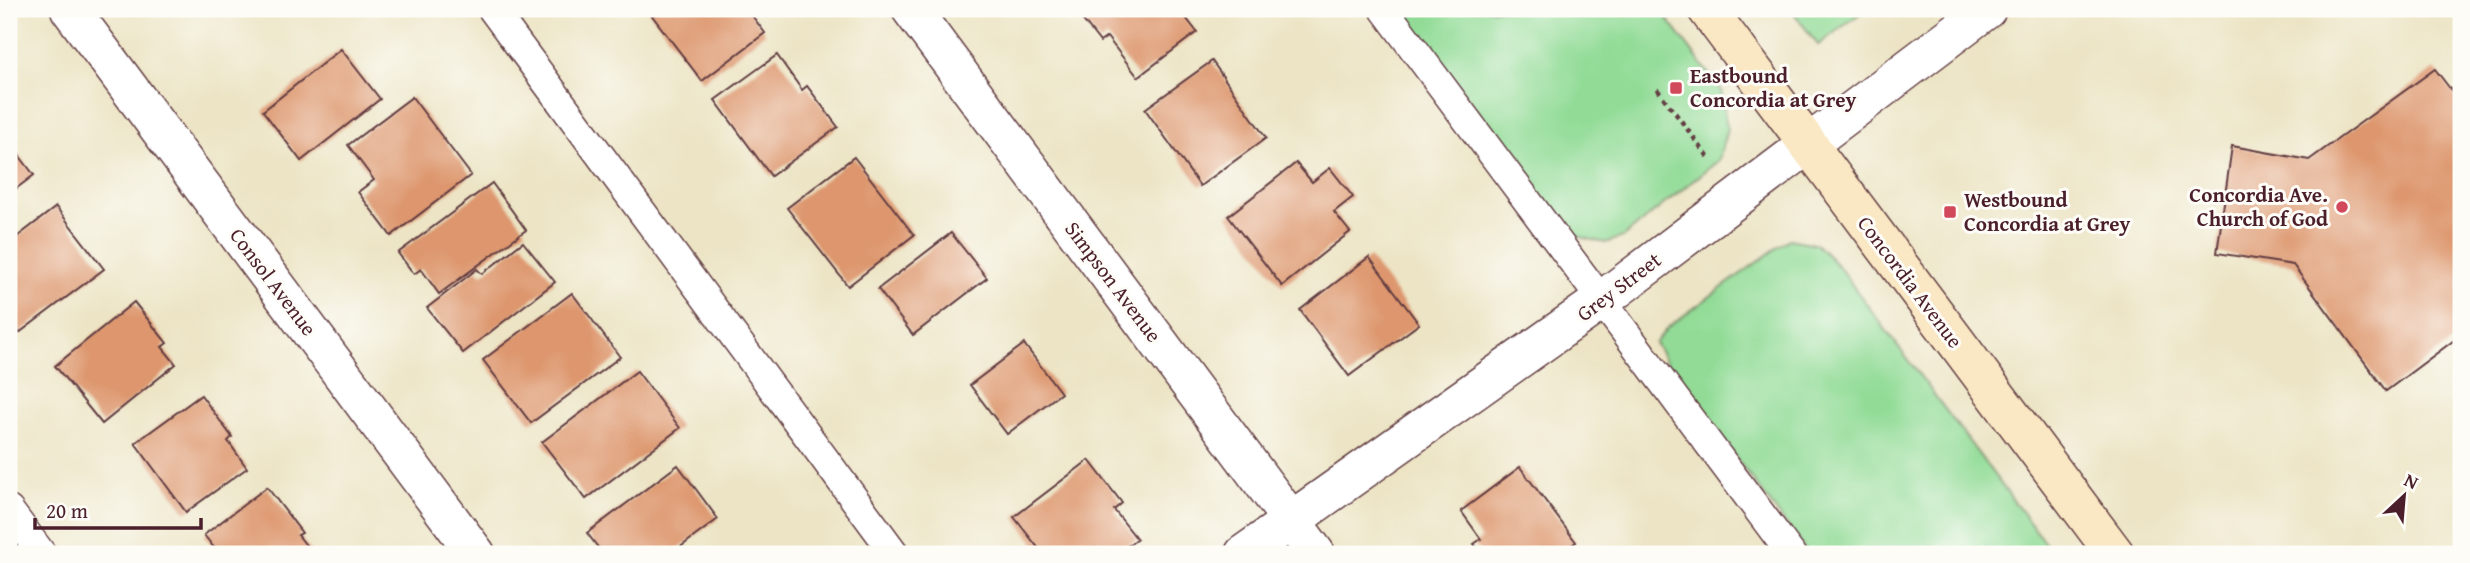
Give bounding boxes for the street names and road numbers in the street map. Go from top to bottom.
street label: Concordia Avenue [1850,209,1971,354]
street label: Simpson Avenue [1057,215,1169,349]
street label: Consol Avenue [222,221,324,342]
street label: Grey Street [1570,244,1668,329]

